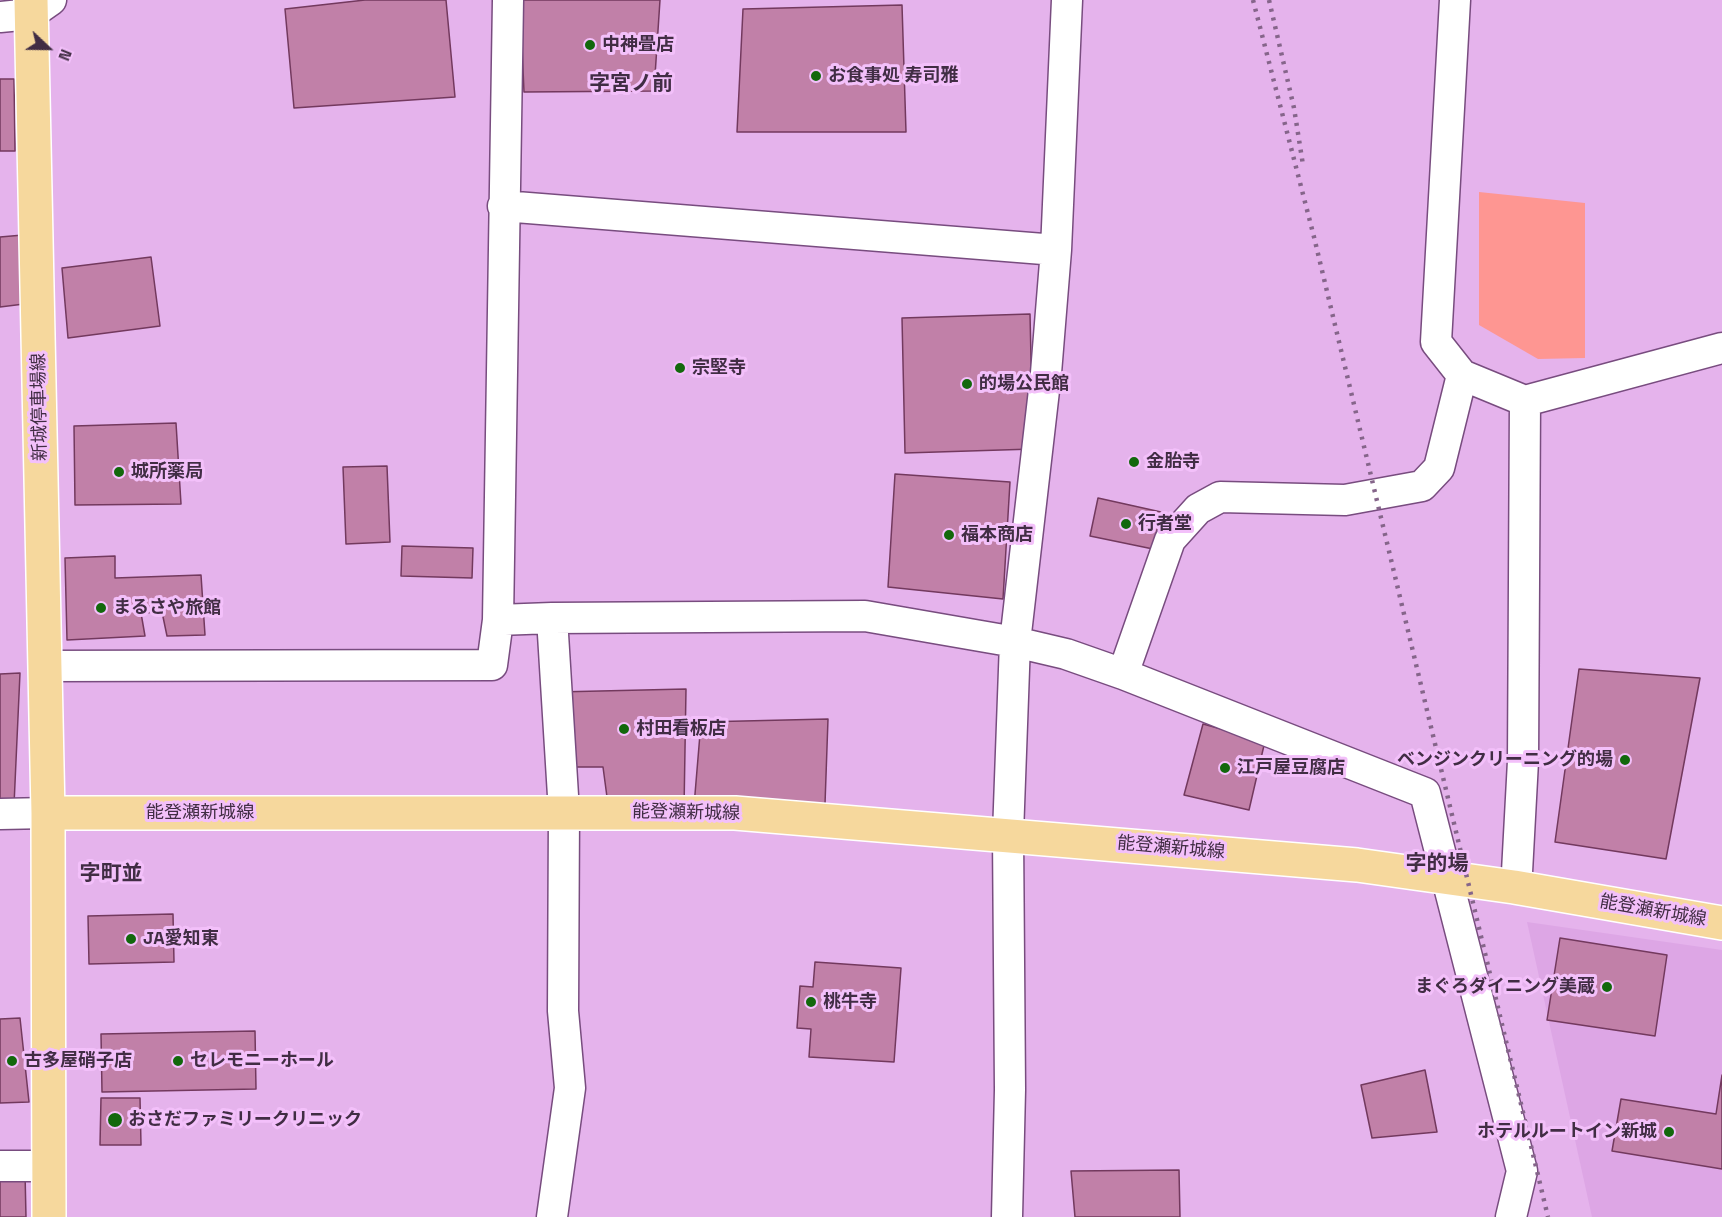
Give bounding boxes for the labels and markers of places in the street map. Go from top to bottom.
place label: 中神畳店 [602,34,674,56]
marker: 中神畳店 [583,38,597,52]
place label: お食事処 寿司雅 [828,65,959,87]
marker: お食事処 寿司雅 [809,69,823,83]
place label: 宗堅寺 [692,357,746,379]
marker: 宗堅寺 [673,361,687,375]
place label: 的場公民館 [979,373,1069,395]
marker: 的場公民館 [960,377,974,391]
place label: 金胎寺 [1146,451,1200,473]
marker: 金胎寺 [1127,455,1141,469]
place label: 城所薬局 [131,461,203,483]
marker: 城所薬局 [112,465,126,479]
place label: 行者堂 [1138,513,1192,535]
marker: 行者堂 [1119,517,1133,531]
place label: 福本商店 [961,524,1033,546]
marker: 福本商店 [942,528,956,542]
place label: まるさや旅館 [113,597,221,619]
marker: まるさや旅館 [94,601,108,615]
place label: 村田看板店 [636,718,726,740]
marker: 村田看板店 [617,722,631,736]
place label: ベンジンクリーニング的場 [1397,749,1613,771]
marker: ベンジンクリーニング的場 [1618,753,1632,767]
place label: 江戸屋豆腐店 [1237,757,1345,779]
marker: 江戸屋豆腐店 [1218,761,1232,775]
place label: JA愛知東 [143,928,219,950]
marker: JA愛知東 [124,932,138,946]
place label: まぐろダイニング美蔵 [1415,976,1595,998]
marker: まぐろダイニング美蔵 [1600,980,1614,994]
place label: 桃牛寺 [823,991,877,1013]
marker: 桃牛寺 [804,995,818,1009]
place label: 古多屋硝子店 [24,1050,132,1072]
place label: セレモニーホール [190,1050,334,1072]
marker: 古多屋硝子店 [5,1054,19,1068]
marker: セレモニーホール [171,1054,185,1068]
place label: おさだファミリークリニック [128,1109,362,1131]
marker: おさだファミリークリニック [106,1111,124,1129]
place label: ホテルルートイン新城 [1477,1121,1657,1143]
marker: ホテルルートイン新城 [1662,1125,1676,1139]

